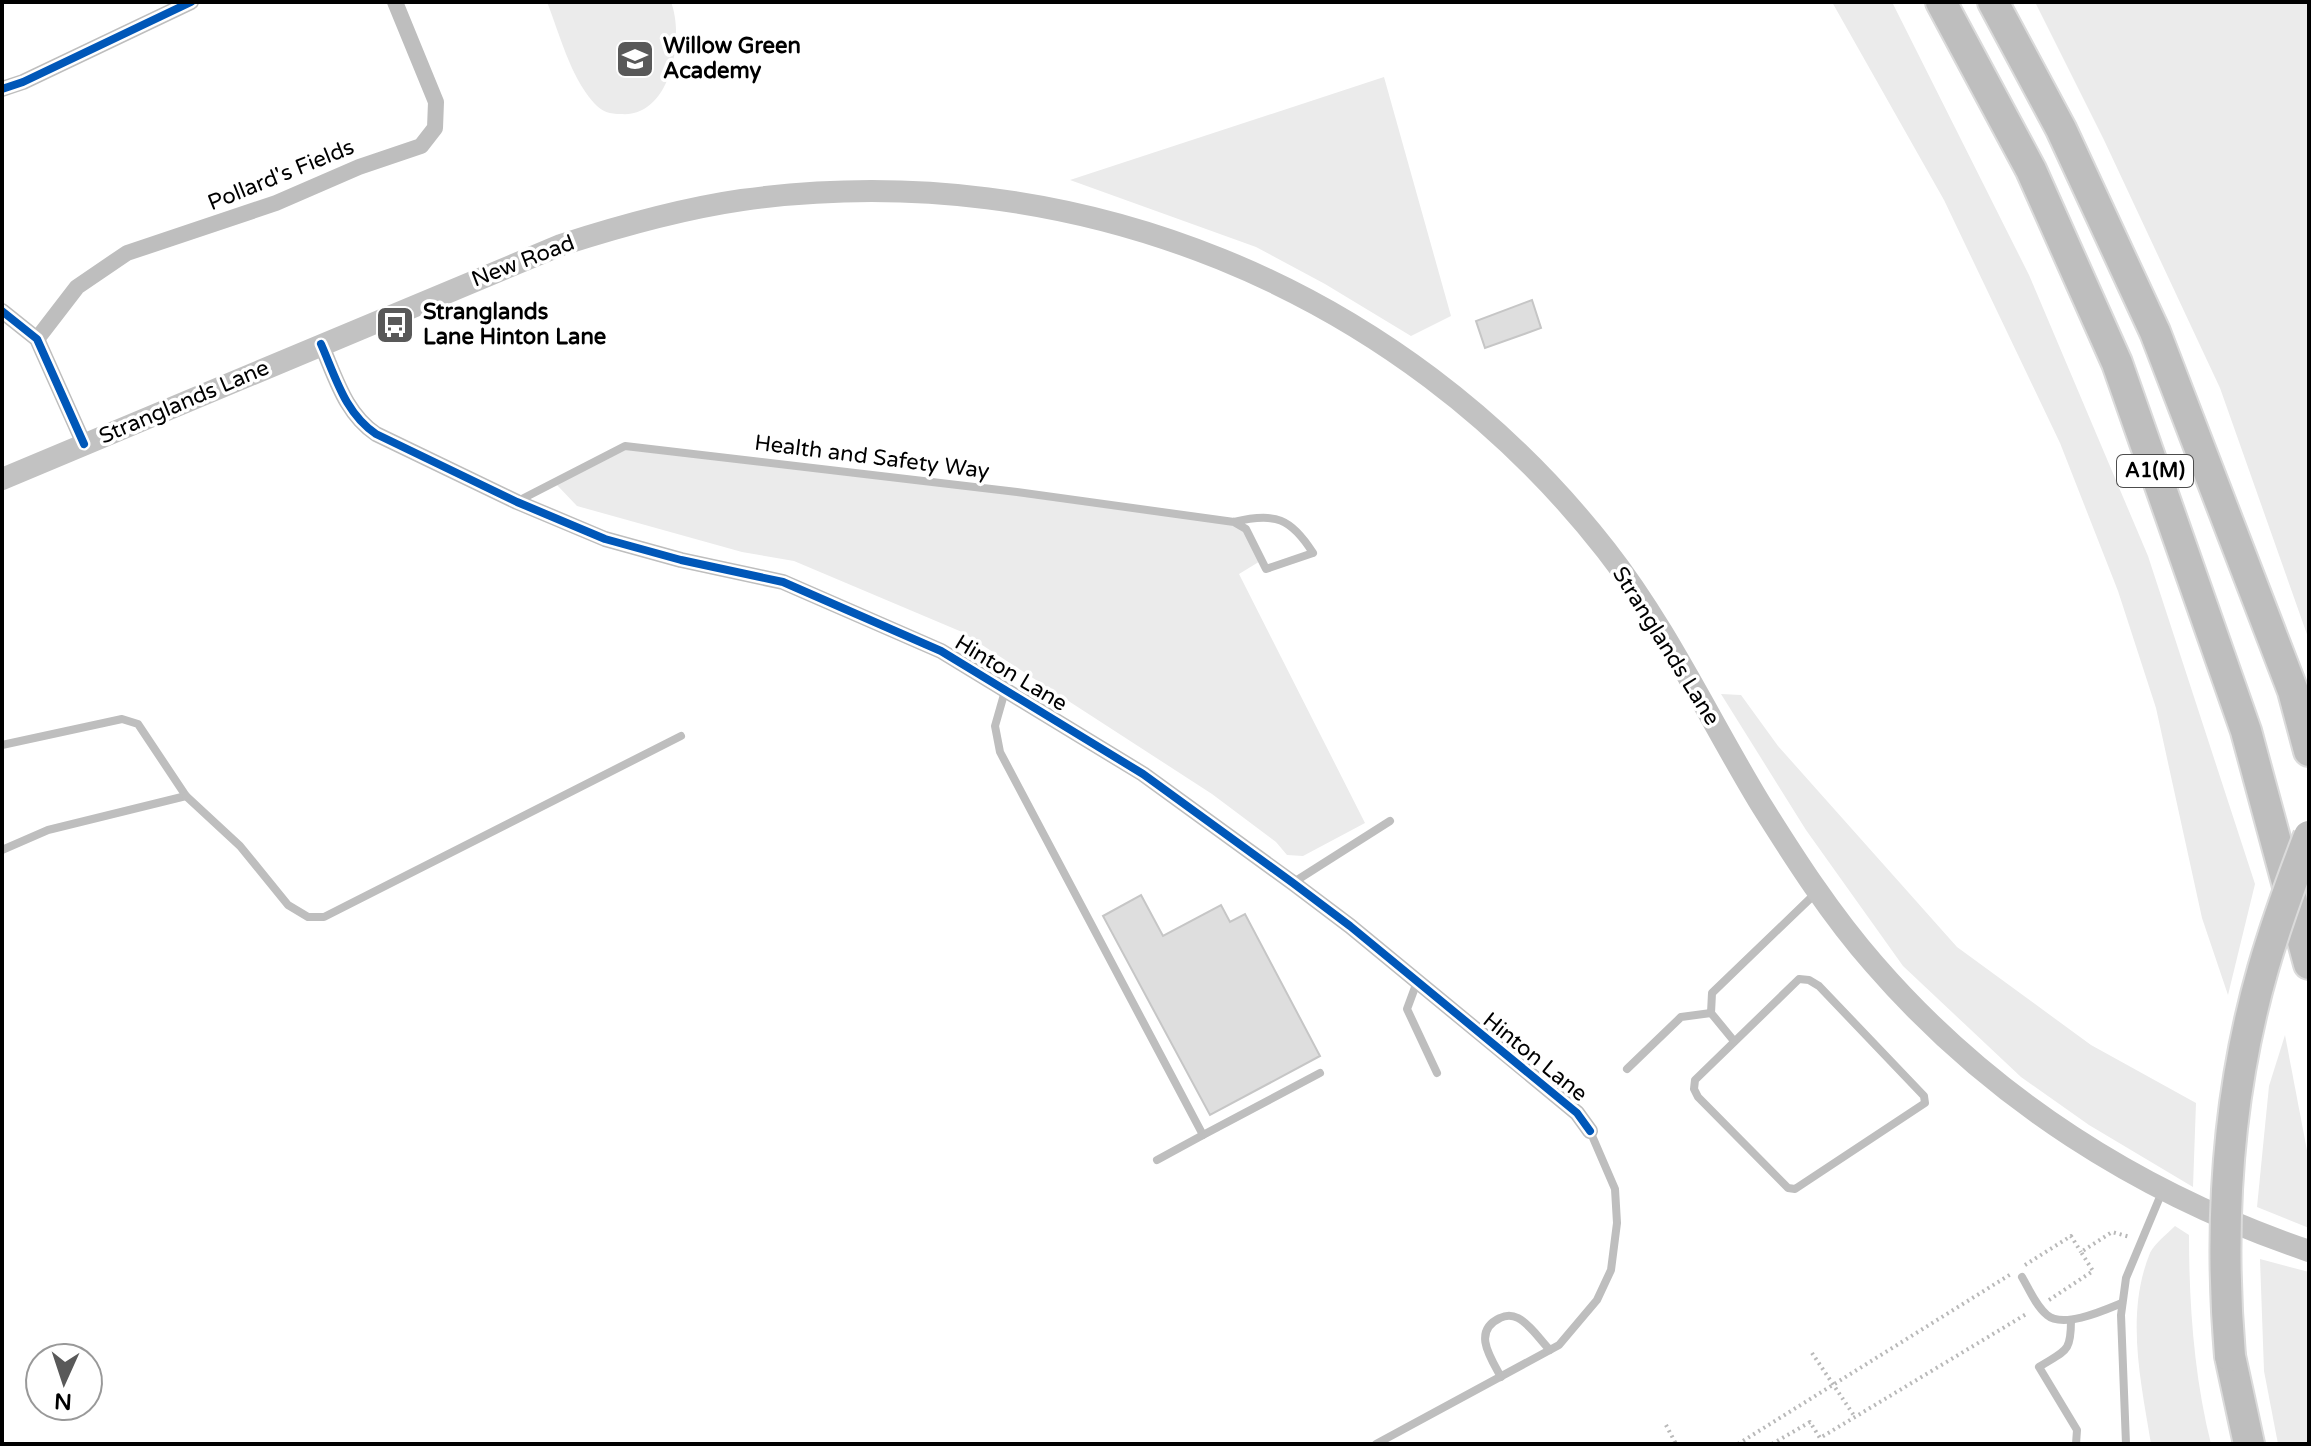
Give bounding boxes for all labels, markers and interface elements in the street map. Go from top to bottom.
place label: Willow Green Academy [663,33,801,84]
school or university icon: Willow Green Academy [614,38,656,80]
street label: Pollard's Fields [204,134,358,216]
street label: New Road [468,229,578,293]
place label: Stranglands Lane Hinton Lane [423,299,606,350]
bus stop icon: Stranglands Lane Hinton Lane [374,304,416,346]
street label: Stranglands Lane [95,355,273,449]
street label: Health and Safety Way [753,430,991,484]
road number: A1(M) [2117,455,2193,487]
street label: Stranglands Lane [1607,562,1725,730]
street label: Hinton Lane [950,629,1072,717]
street label: Hinton Lane [1478,1007,1592,1107]
north arrow [24,1342,104,1422]
text: N [54,1388,73,1414]

